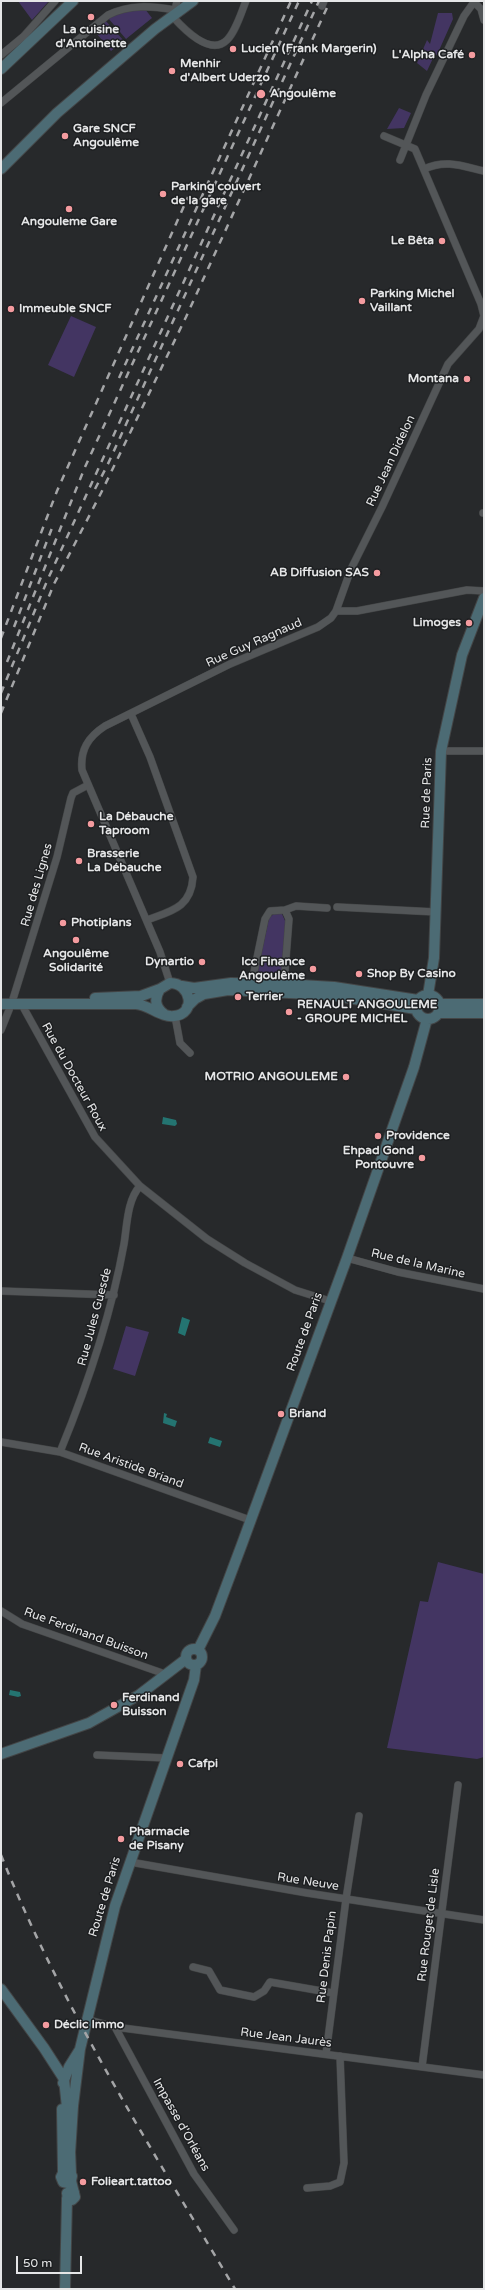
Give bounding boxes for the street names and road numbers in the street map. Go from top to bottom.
street label: Rue Jean Didelon [364,413,418,509]
street label: Rue Guy Ragnaud [204,615,304,671]
street label: Rue de Paris [419,757,435,829]
street label: Rue des Lignes [18,842,56,928]
street label: Rue du Docteur Roux [38,1020,110,1134]
street label: Rue de la Marine [370,1246,466,1282]
street label: Rue Jules Guesde [75,1267,115,1367]
street label: Route de Paris [284,1291,326,1373]
street label: Rue Aristide Briand [77,1440,185,1492]
street label: Rue Ferdinand Buisson [22,1605,150,1663]
street label: Route de Paris [86,1855,124,1939]
street label: Rue Rouget de Lisle [415,1868,443,1982]
street label: Rue Neuve [276,1870,340,1894]
street label: Rue Denis Papin [314,1910,340,2004]
street label: Rue Jean Jaurès [240,2025,332,2051]
street label: Impasse d'Orléans [149,2076,213,2174]

